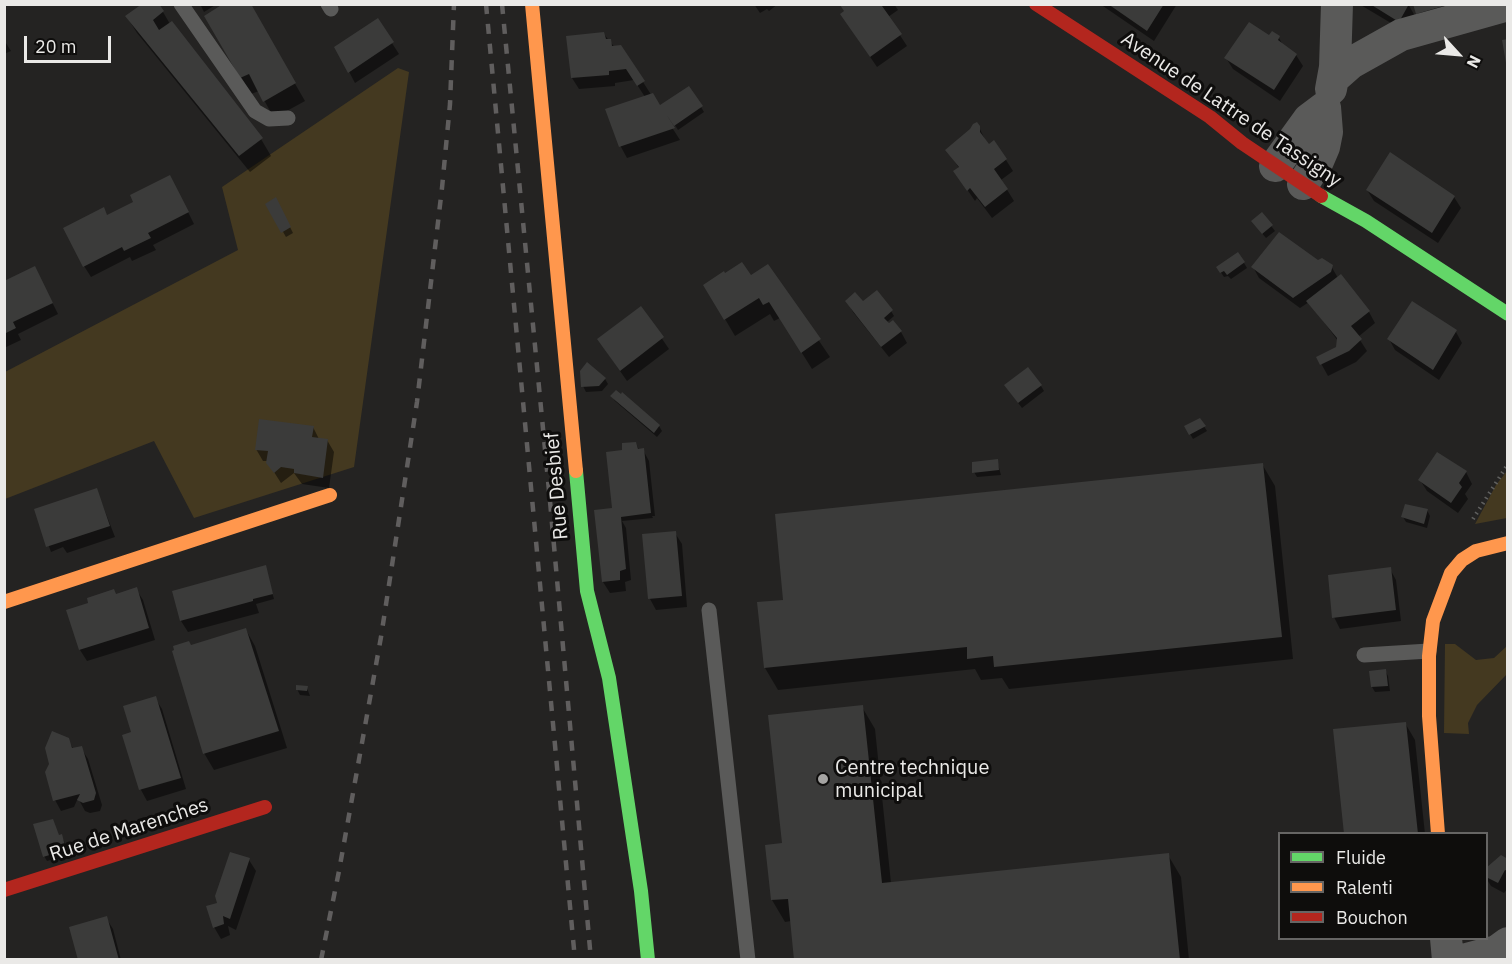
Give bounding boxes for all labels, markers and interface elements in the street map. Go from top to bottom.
scale bar [27,24,114,62]
north arrow [1428,24,1488,84]
street label: Avenue de Lattre de Tassigny [1116,27,1346,193]
text: 20 m [35,35,77,58]
text: N [1463,52,1486,71]
street label: Rue Desbief [540,431,574,541]
place label: Centre technique municipal [835,756,989,803]
marker: Centre technique municipal [816,772,830,786]
street label: Rue de Marenches [46,793,212,867]
legend [1278,832,1488,940]
text: Fluide [1336,846,1386,869]
text: Ralenti [1336,876,1393,899]
text: Bouchon [1336,906,1408,929]

